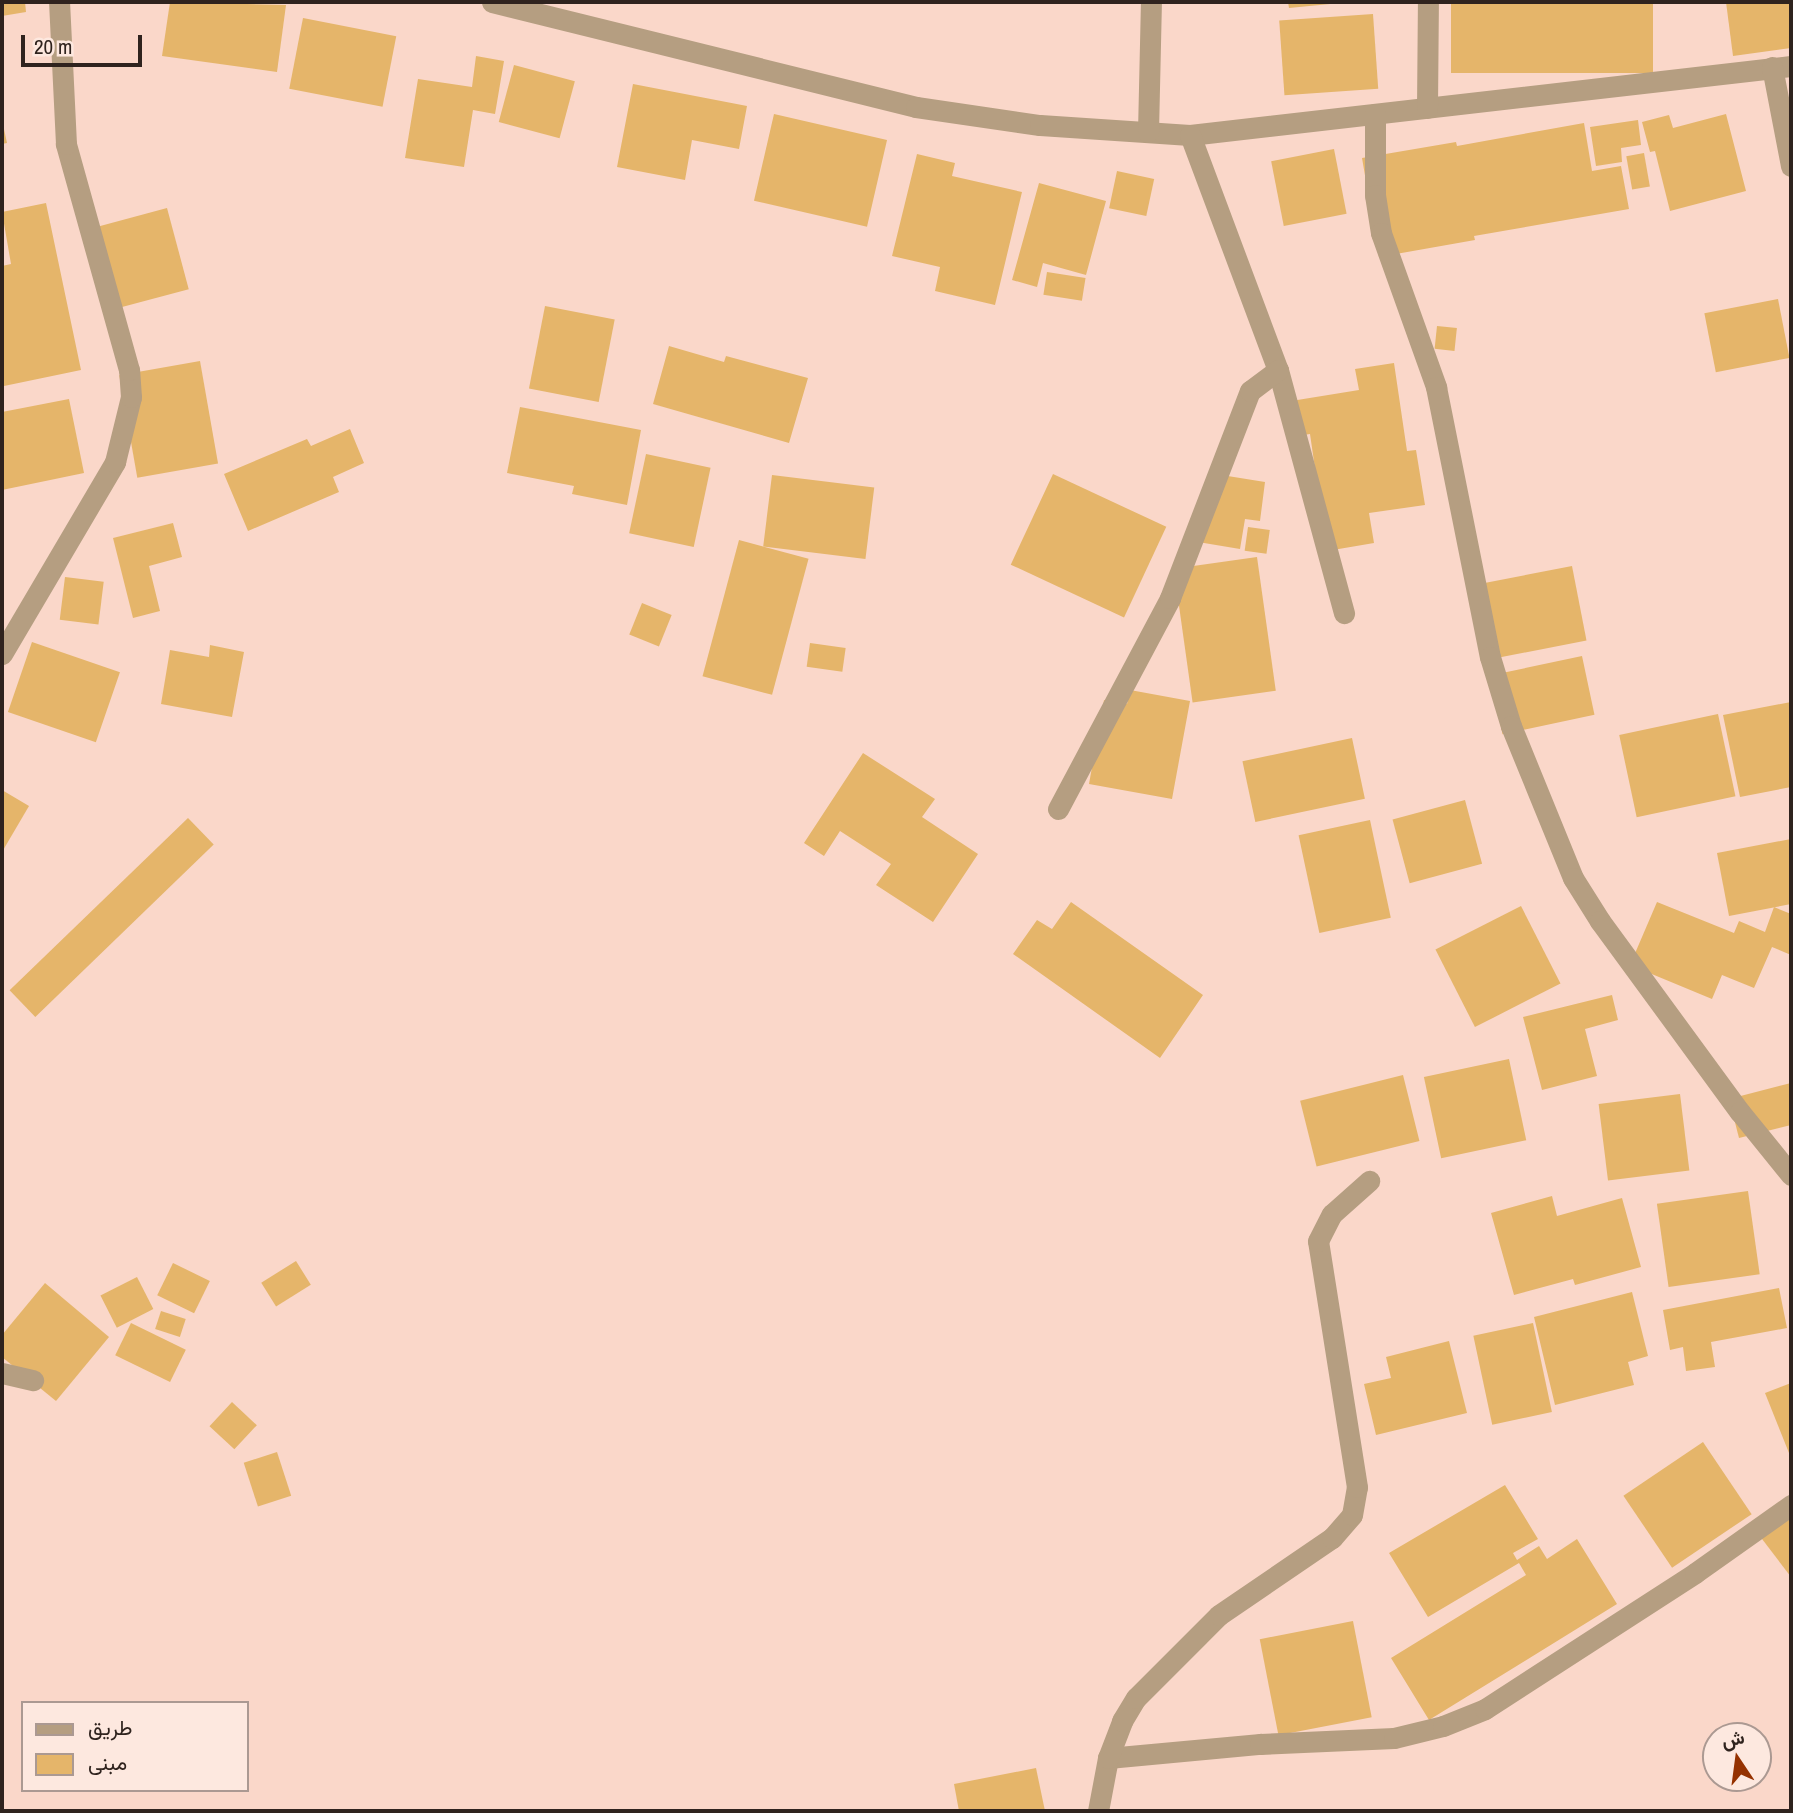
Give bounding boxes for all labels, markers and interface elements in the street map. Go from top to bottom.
scale bar [24,21,145,65]
text: 20 m [34,32,72,61]
legend [21,1701,248,1792]
text: طريق [88,1713,133,1742]
north arrow [1702,1722,1772,1792]
text: ش [1719,1723,1747,1754]
text: مبنى [88,1748,127,1777]

